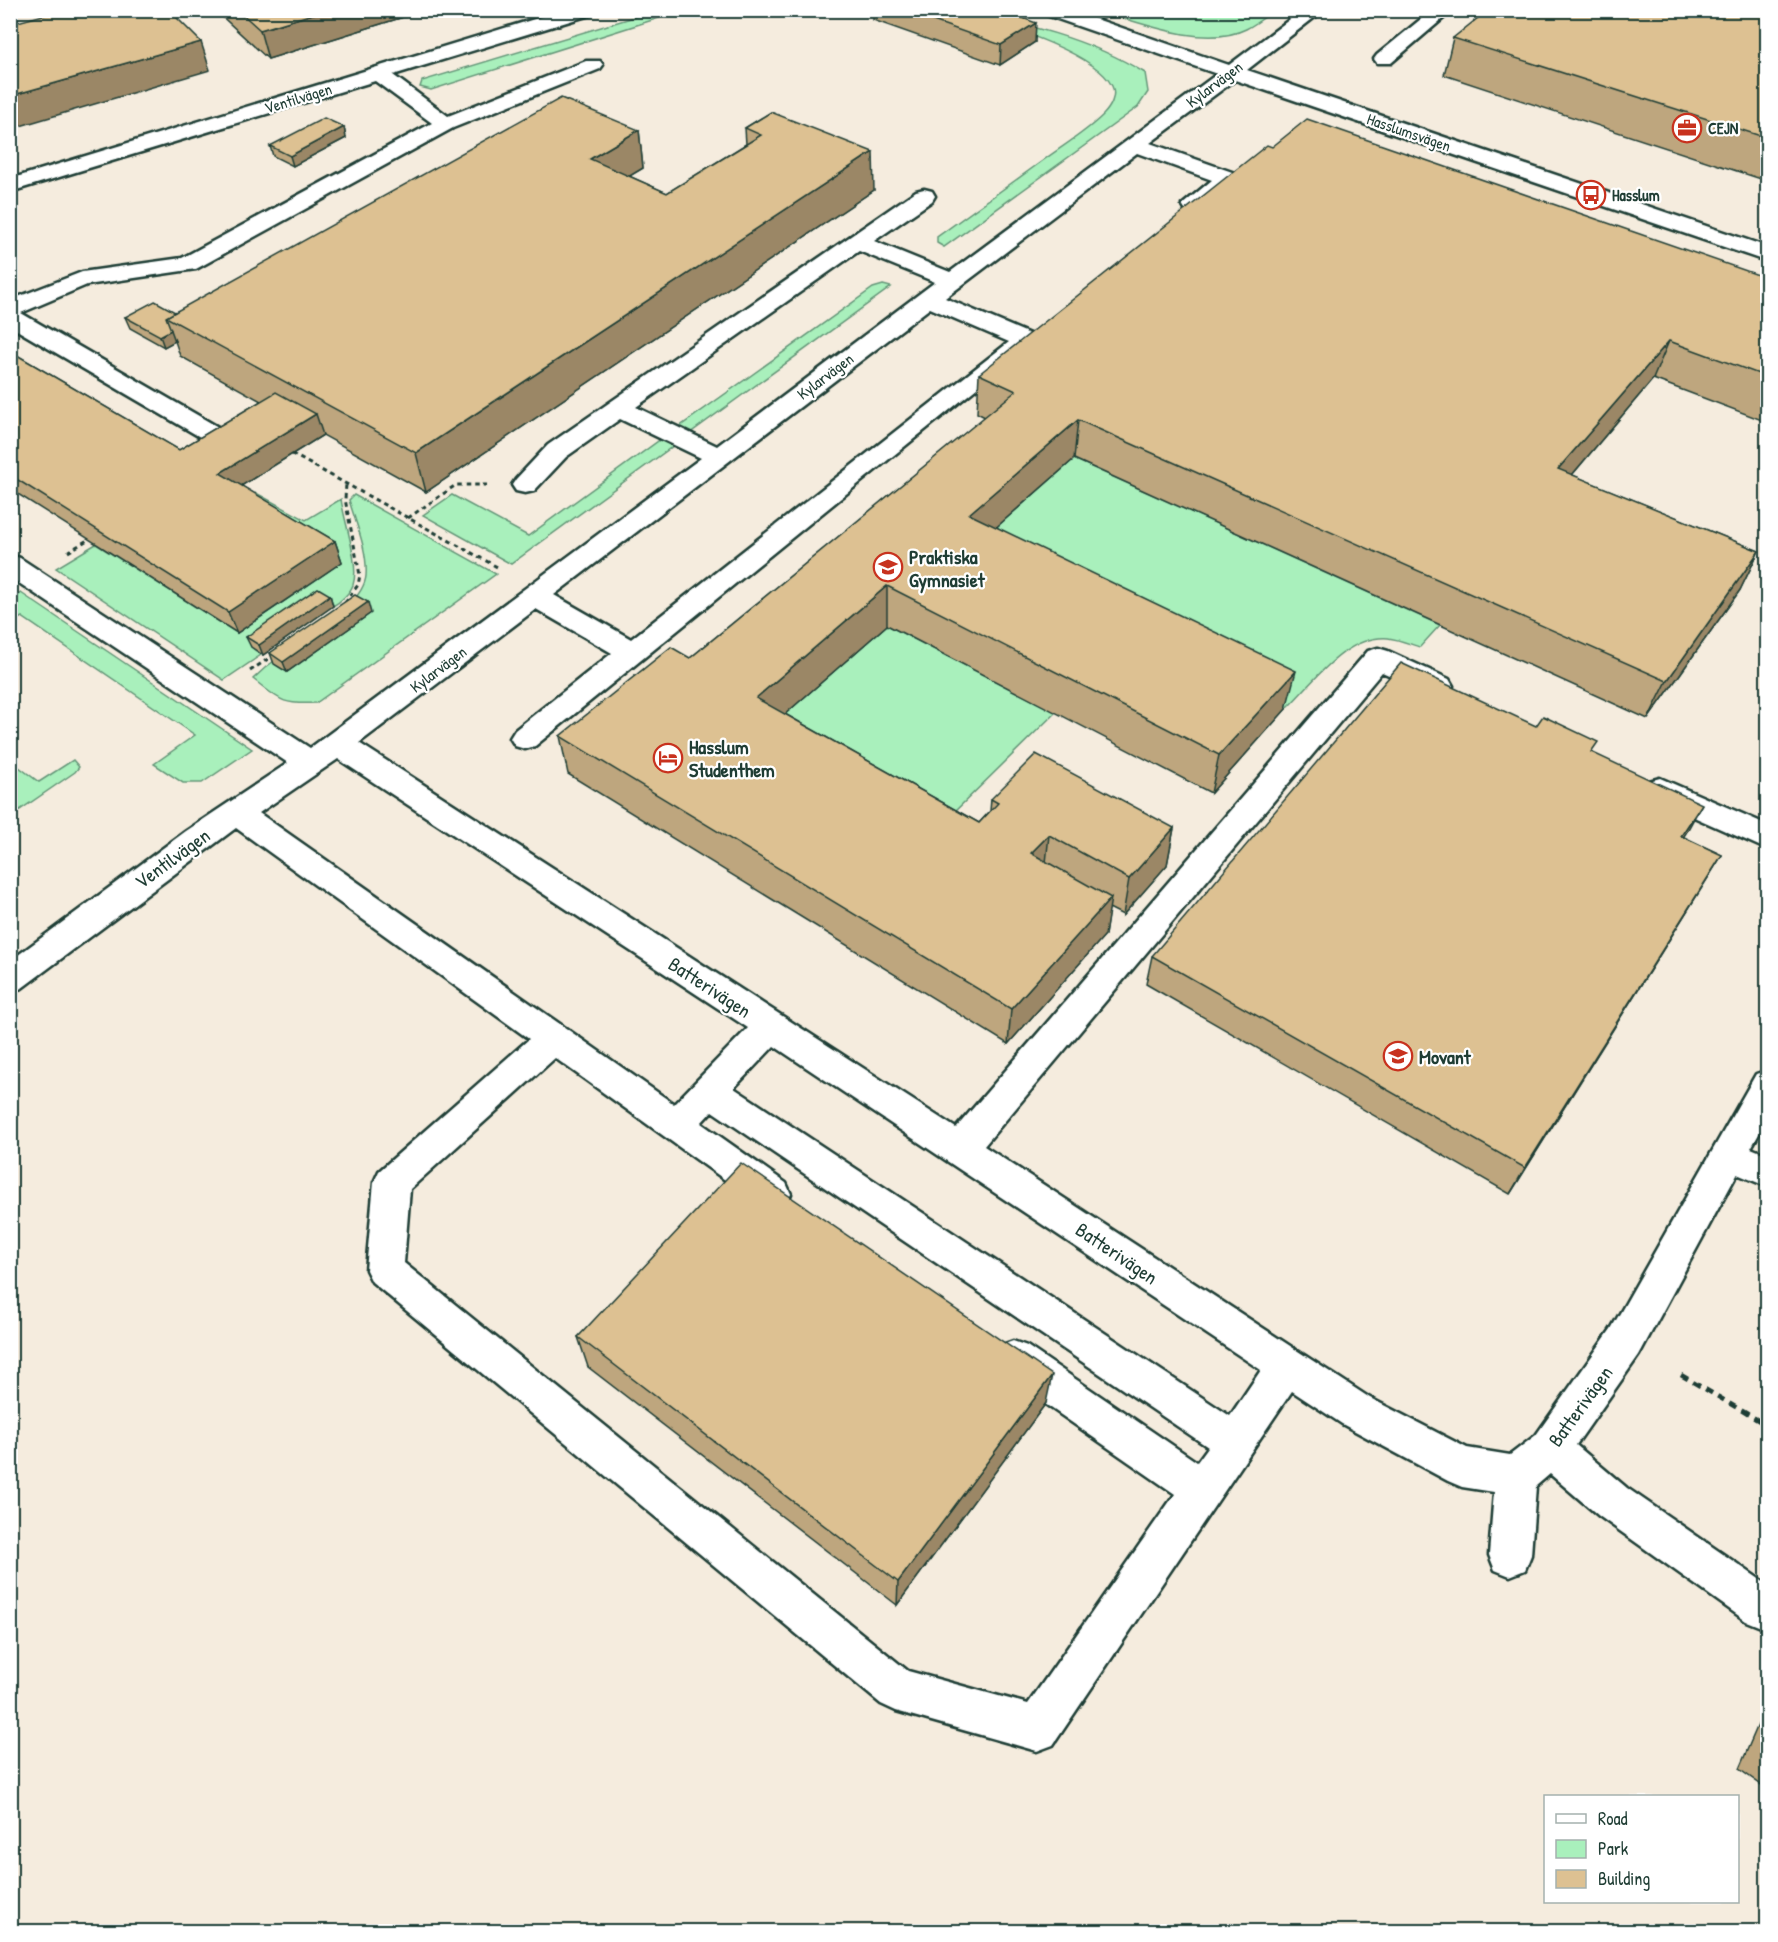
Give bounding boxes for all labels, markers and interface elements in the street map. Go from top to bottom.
street label: Kylarvägen [1181,56,1247,112]
street label: Ventilvägen [262,77,334,119]
street label: Hasslumsvägen [1364,107,1454,157]
office icon: CEJN [1671,112,1703,144]
place label: CEJN [1708,117,1739,139]
bus stop icon: Hasslum [1575,179,1607,211]
place label: Hasslum [1612,184,1660,206]
street label: Kylarvägen [792,348,858,404]
place label: Praktiska Gymnasiet [909,543,986,594]
school or university icon: Praktiska Gymnasiet [872,551,904,583]
street label: Kylarvägen [405,641,471,697]
place label: Hasslum Studenthem [689,733,775,783]
hotel icon: Hasslum Studenthem [652,742,684,774]
street label: Ventilvägen [129,822,215,894]
street label: Batterivägen [663,950,757,1024]
school or university icon: Movant [1382,1040,1414,1072]
place label: Movant [1419,1043,1472,1070]
street label: Batterivägen [1071,1216,1163,1290]
street label: Batterivägen [1542,1360,1618,1452]
legend [1544,1795,1739,1903]
text: Road [1598,1806,1628,1831]
text: Park [1598,1836,1629,1861]
text: Building [1598,1866,1650,1891]

